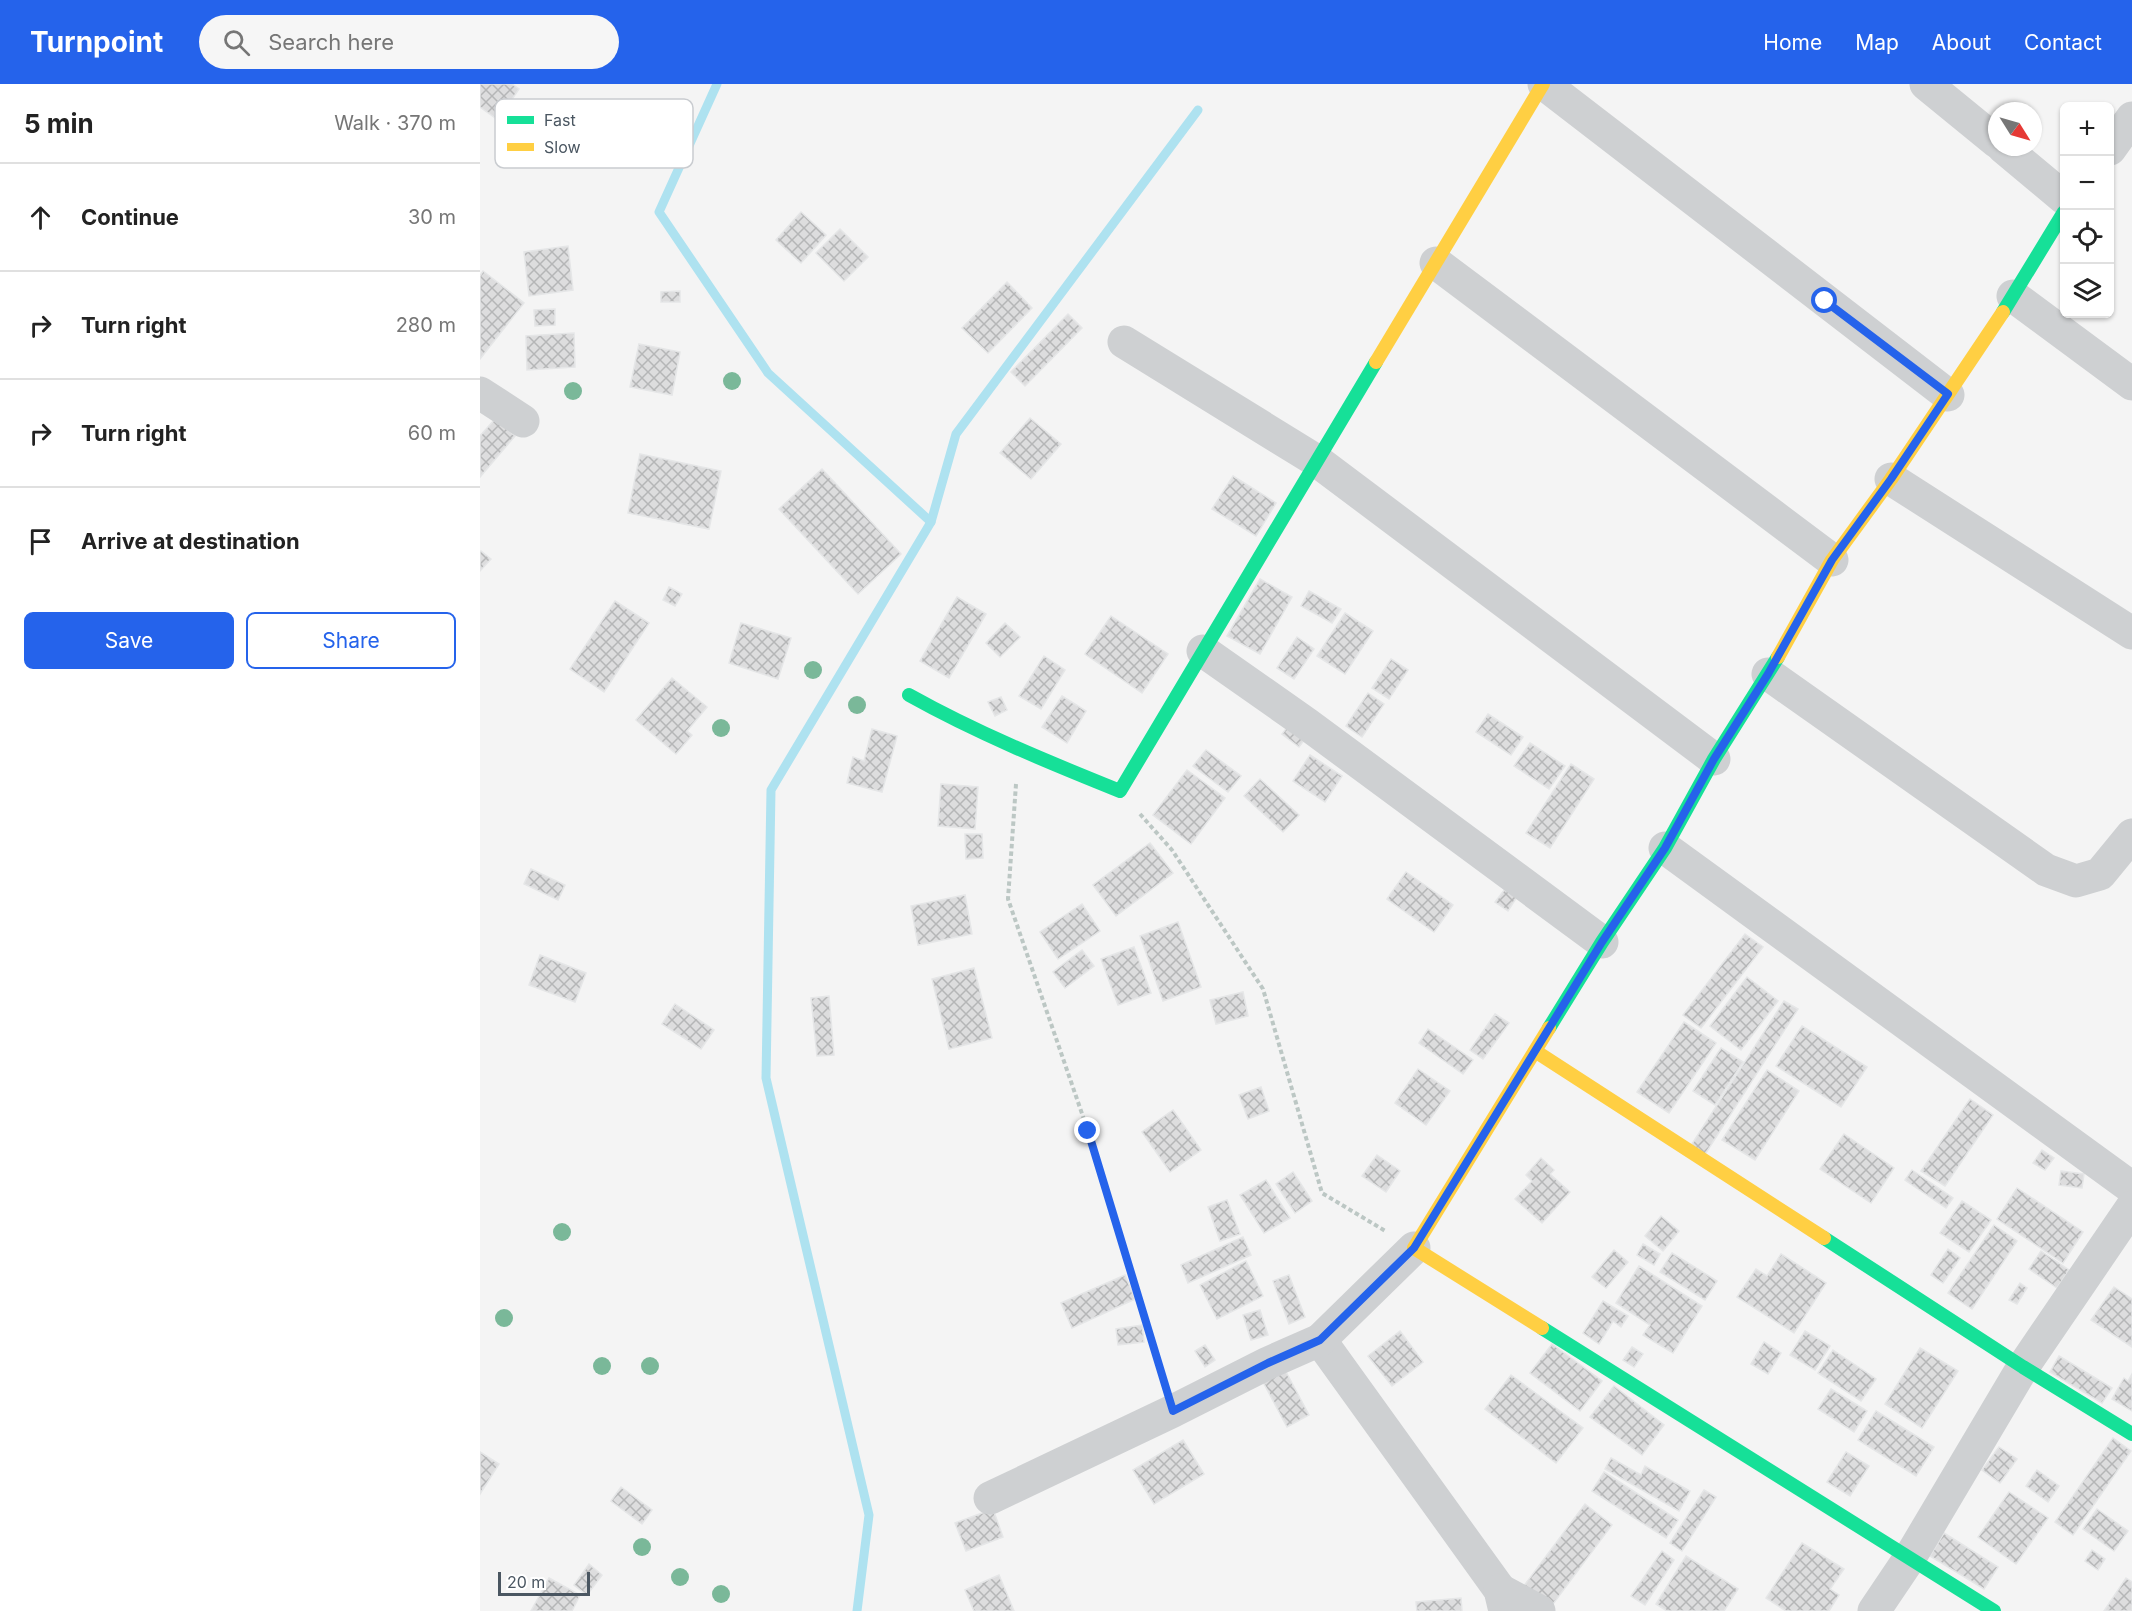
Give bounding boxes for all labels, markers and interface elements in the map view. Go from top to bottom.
search box [199,15,619,69]
text: Turnpoint [30,25,163,59]
icon: search [220,26,253,59]
text: Search here [268,29,394,55]
text: Home [1763,30,1822,55]
text: Map [1855,30,1899,55]
text: About [1932,30,1991,55]
text: Contact [2024,30,2102,55]
legend [495,99,693,168]
north arrow [1988,102,2042,156]
map controls [2060,102,2114,318]
button: + [2060,102,2114,156]
text: 5 min [24,108,94,139]
text: Fast [544,110,576,130]
text: Walk · 370 m [334,111,456,135]
text: Slow [544,137,581,157]
button: − [2060,156,2114,210]
icon: ahead [24,201,57,234]
text: Continue [81,204,179,230]
text: 30 m [408,205,456,229]
button: locate [2060,210,2114,264]
button: layers [2060,264,2114,318]
route start [1811,287,1837,313]
icon: right [24,309,57,342]
text: Turn right [81,312,187,338]
text: 280 m [396,313,456,337]
icon: right [24,417,57,450]
text: Turn right [81,420,187,446]
text: 60 m [408,421,456,445]
icon: arrive [24,525,57,558]
text: Arrive at destination [81,528,300,554]
button: Save [24,612,234,669]
button: Share [246,612,456,669]
route end [1074,1117,1100,1143]
scale bar [498,1569,590,1596]
text: 20 m [507,1572,545,1592]

